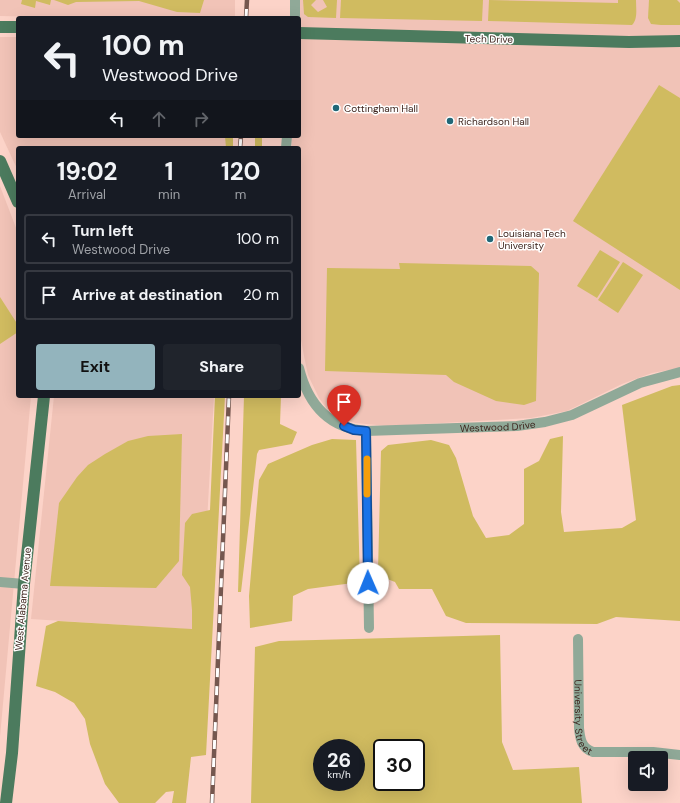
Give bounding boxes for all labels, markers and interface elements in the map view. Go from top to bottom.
text: 100 m [102,27,185,64]
icon: left [36,32,88,84]
street label: Tech Drive [465,32,514,46]
text: Westwood Drive [102,63,238,87]
place label: Cottingham Hall [344,102,418,115]
marker: Cottingham Hall [331,103,341,113]
icon: left [106,108,128,130]
icon: ahead [148,108,170,130]
icon: right [190,108,212,130]
place label: Richardson Hall [458,115,529,128]
marker: Richardson Hall [445,116,455,126]
text: 19:02 [57,156,117,187]
text: 1 [165,156,174,187]
text: 120 [221,156,260,187]
text: Arrival [68,186,106,203]
text: min [158,186,180,203]
text: m [235,186,246,203]
text: Turn left [72,221,133,241]
place label: Louisiana Tech University [498,227,566,252]
icon: left [38,228,60,250]
text: 100 m [236,229,279,249]
marker: Louisiana Tech University [485,234,495,244]
text: Westwood Drive [72,241,170,258]
icon: arrive [38,284,60,306]
text: Arrive at destination [72,285,223,305]
text: 20 m [243,285,279,305]
button: Exit [36,344,155,390]
button: Share [163,344,281,390]
pin [327,385,361,426]
icon: arrive [333,391,355,413]
street label: Westwood Drive [460,417,536,434]
street label: West Alabama Avenue [12,547,34,651]
position arrow [347,562,389,604]
street label: University Street [572,679,595,757]
speed limit sign: 30 [373,739,425,791]
text: 26 [327,747,351,773]
map controls [628,751,668,791]
button: sound [628,751,668,791]
text: km/h [327,768,351,781]

